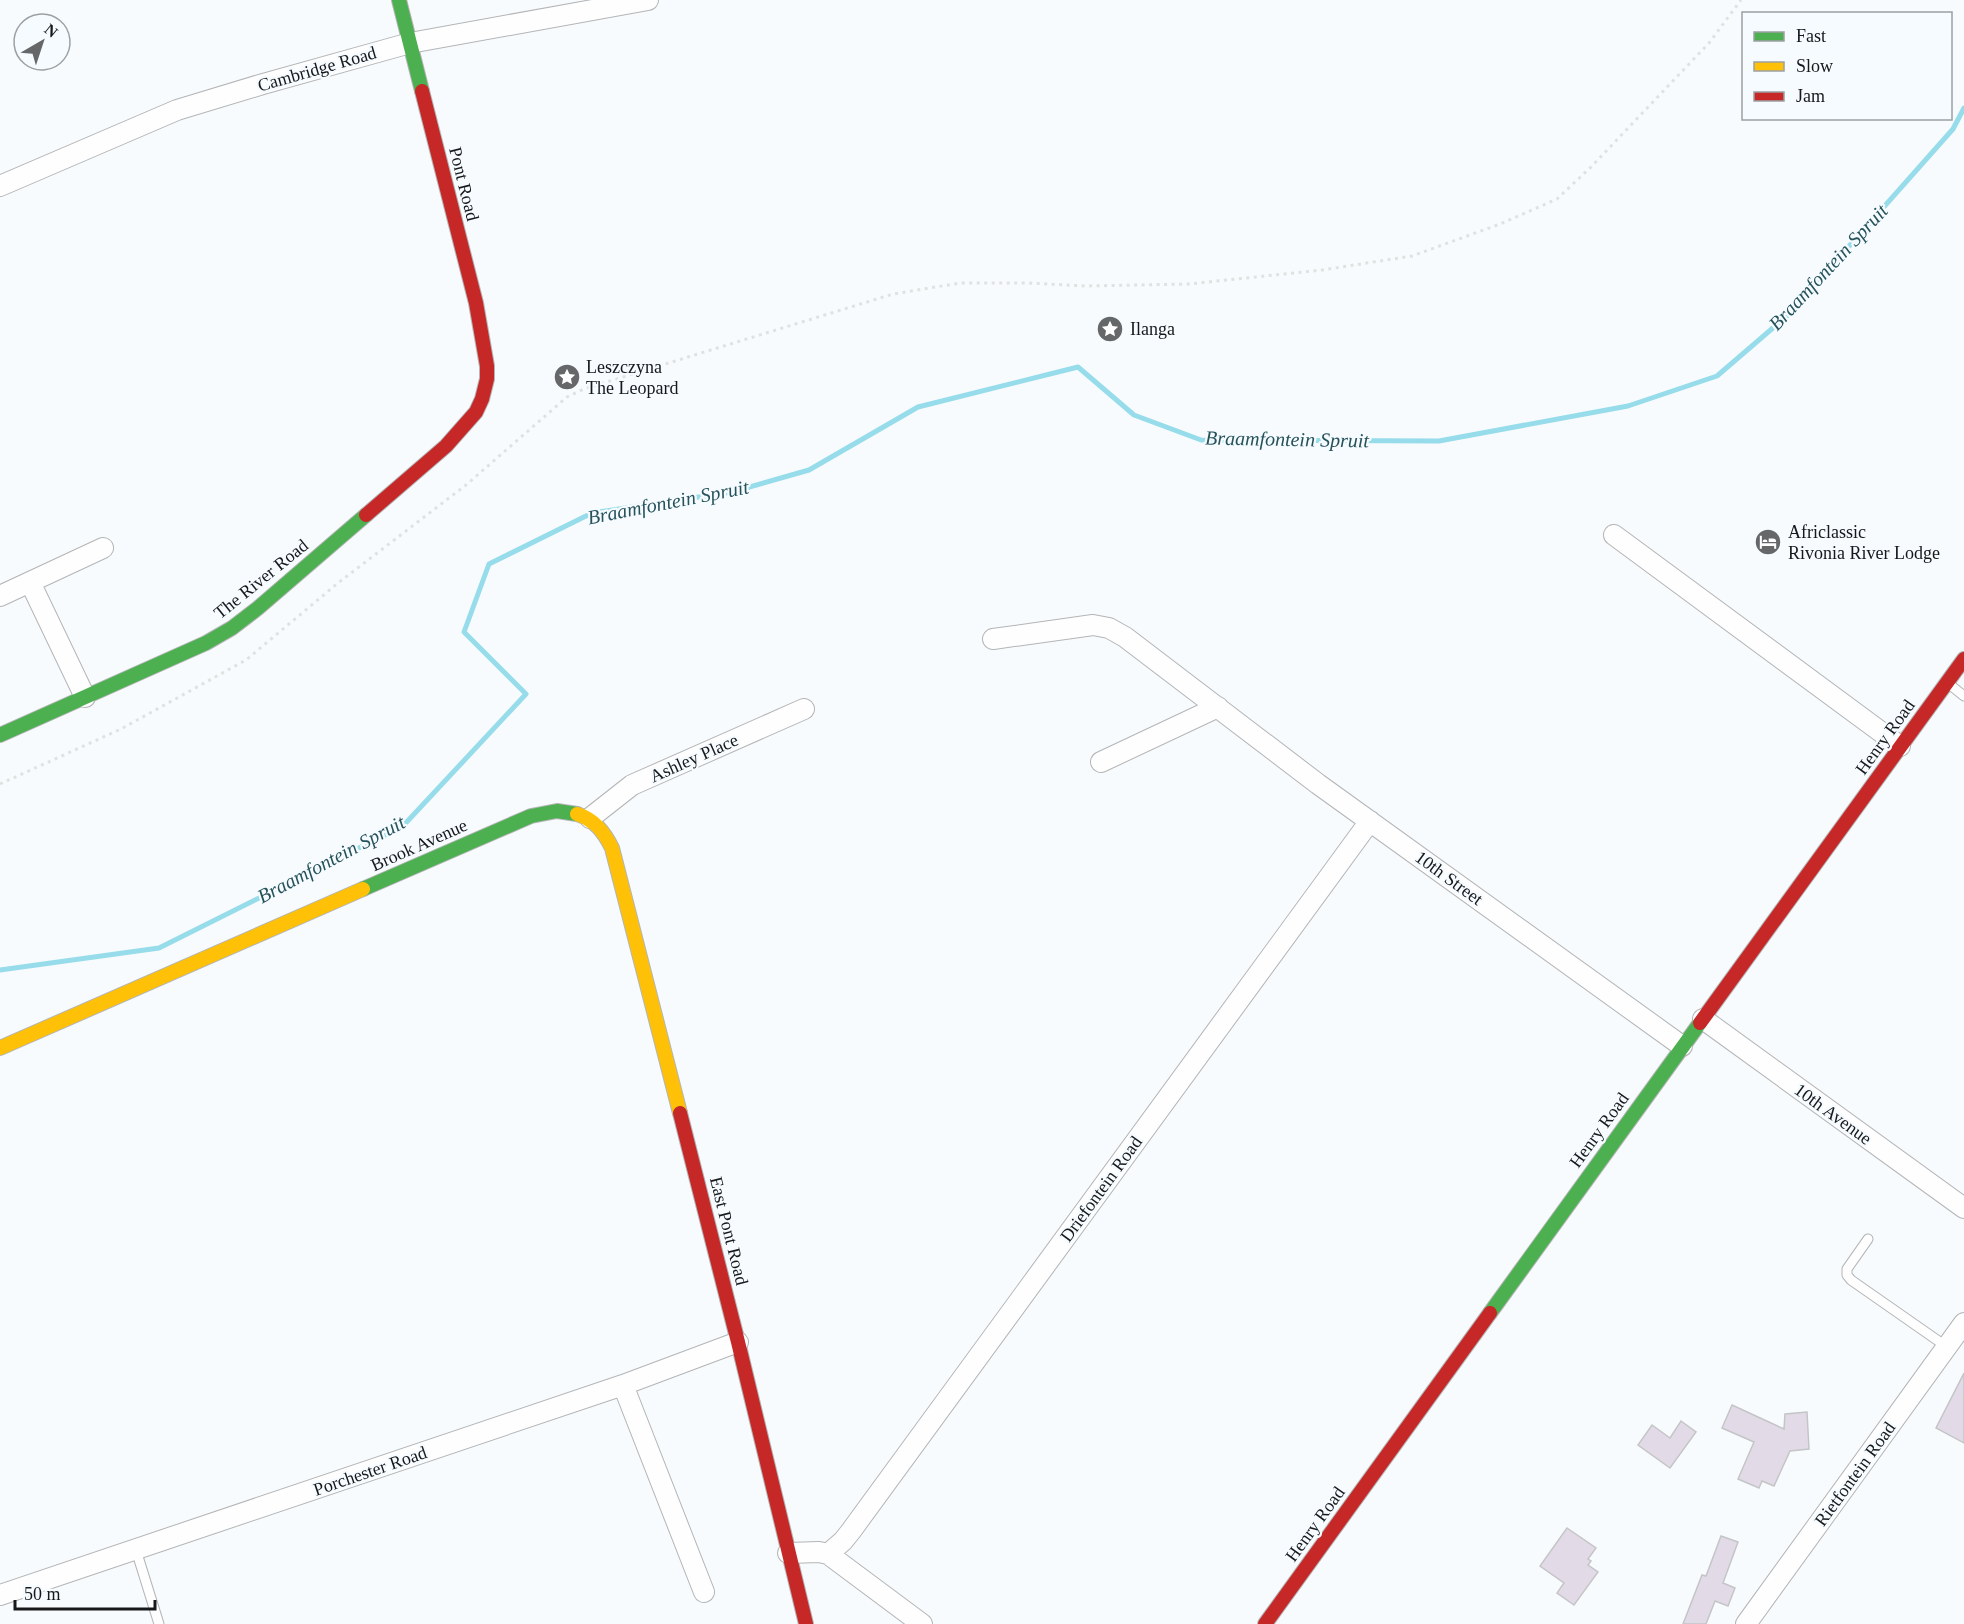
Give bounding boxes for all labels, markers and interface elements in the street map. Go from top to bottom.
north arrow [12,12,72,72]
legend [1742,12,1952,120]
text: N [41,20,61,41]
text: Fast [1796,26,1826,46]
street label: Cambridge Road [255,43,379,95]
text: Slow [1796,56,1833,76]
text: Jam [1796,86,1825,106]
street label: Pont Road [445,145,483,223]
water label: Braamfontein Spruit [1764,199,1893,335]
place icon: Ilanga [1095,314,1125,344]
place label: Ilanga [1130,319,1175,339]
place label: Leszczyna The Leopard [586,357,678,398]
place icon: Leszczyna The Leopard [552,362,582,392]
water label: Braamfontein Spruit [1205,427,1370,452]
water label: Braamfontein Spruit [585,475,751,529]
place label: Africlassic Rivonia River Lodge [1788,522,1940,563]
hotel icon: Africlassic Rivonia River Lodge [1753,527,1783,557]
street label: The River Road [210,535,312,623]
street label: Henry Road [1851,696,1919,778]
street label: Ashley Place [647,730,741,786]
water label: Braamfontein Spruit [253,811,409,908]
street label: Brook Avenue [368,815,470,875]
street label: 10th Street [1411,847,1487,909]
street label: 10th Avenue [1791,1079,1875,1149]
street label: Henry Road [1565,1089,1633,1171]
street label: Driefontein Road [1056,1132,1146,1246]
street label: East Pont Road [706,1175,752,1287]
street label: Rietfontein Road [1811,1418,1899,1530]
street label: Porchester Road [311,1442,429,1500]
street label: Henry Road [1281,1483,1349,1565]
scale bar [15,1573,154,1611]
text: 50 m [24,1584,61,1604]

